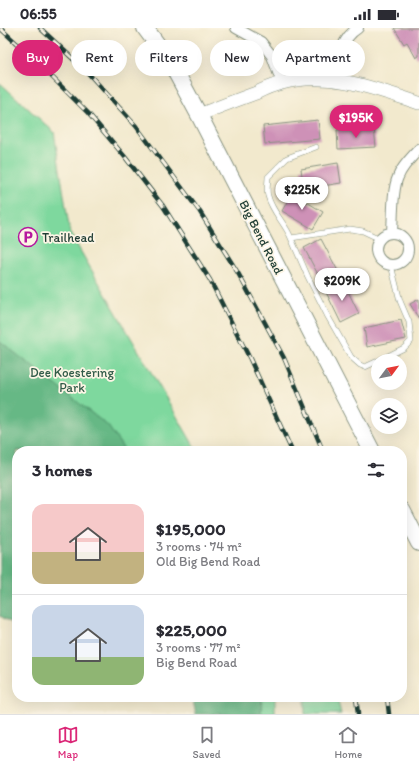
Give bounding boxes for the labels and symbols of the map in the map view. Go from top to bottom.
pin: $195K [328,105,384,139]
pin: $225K [274,177,330,211]
street label: Big Bend Road [236,198,287,277]
parking icon: Trailhead [17,226,39,248]
place label: Trailhead [42,230,94,245]
pin: $209K [314,268,370,302]
north arrow [371,354,407,390]
park label: Dee Koestering Park [30,365,114,395]

